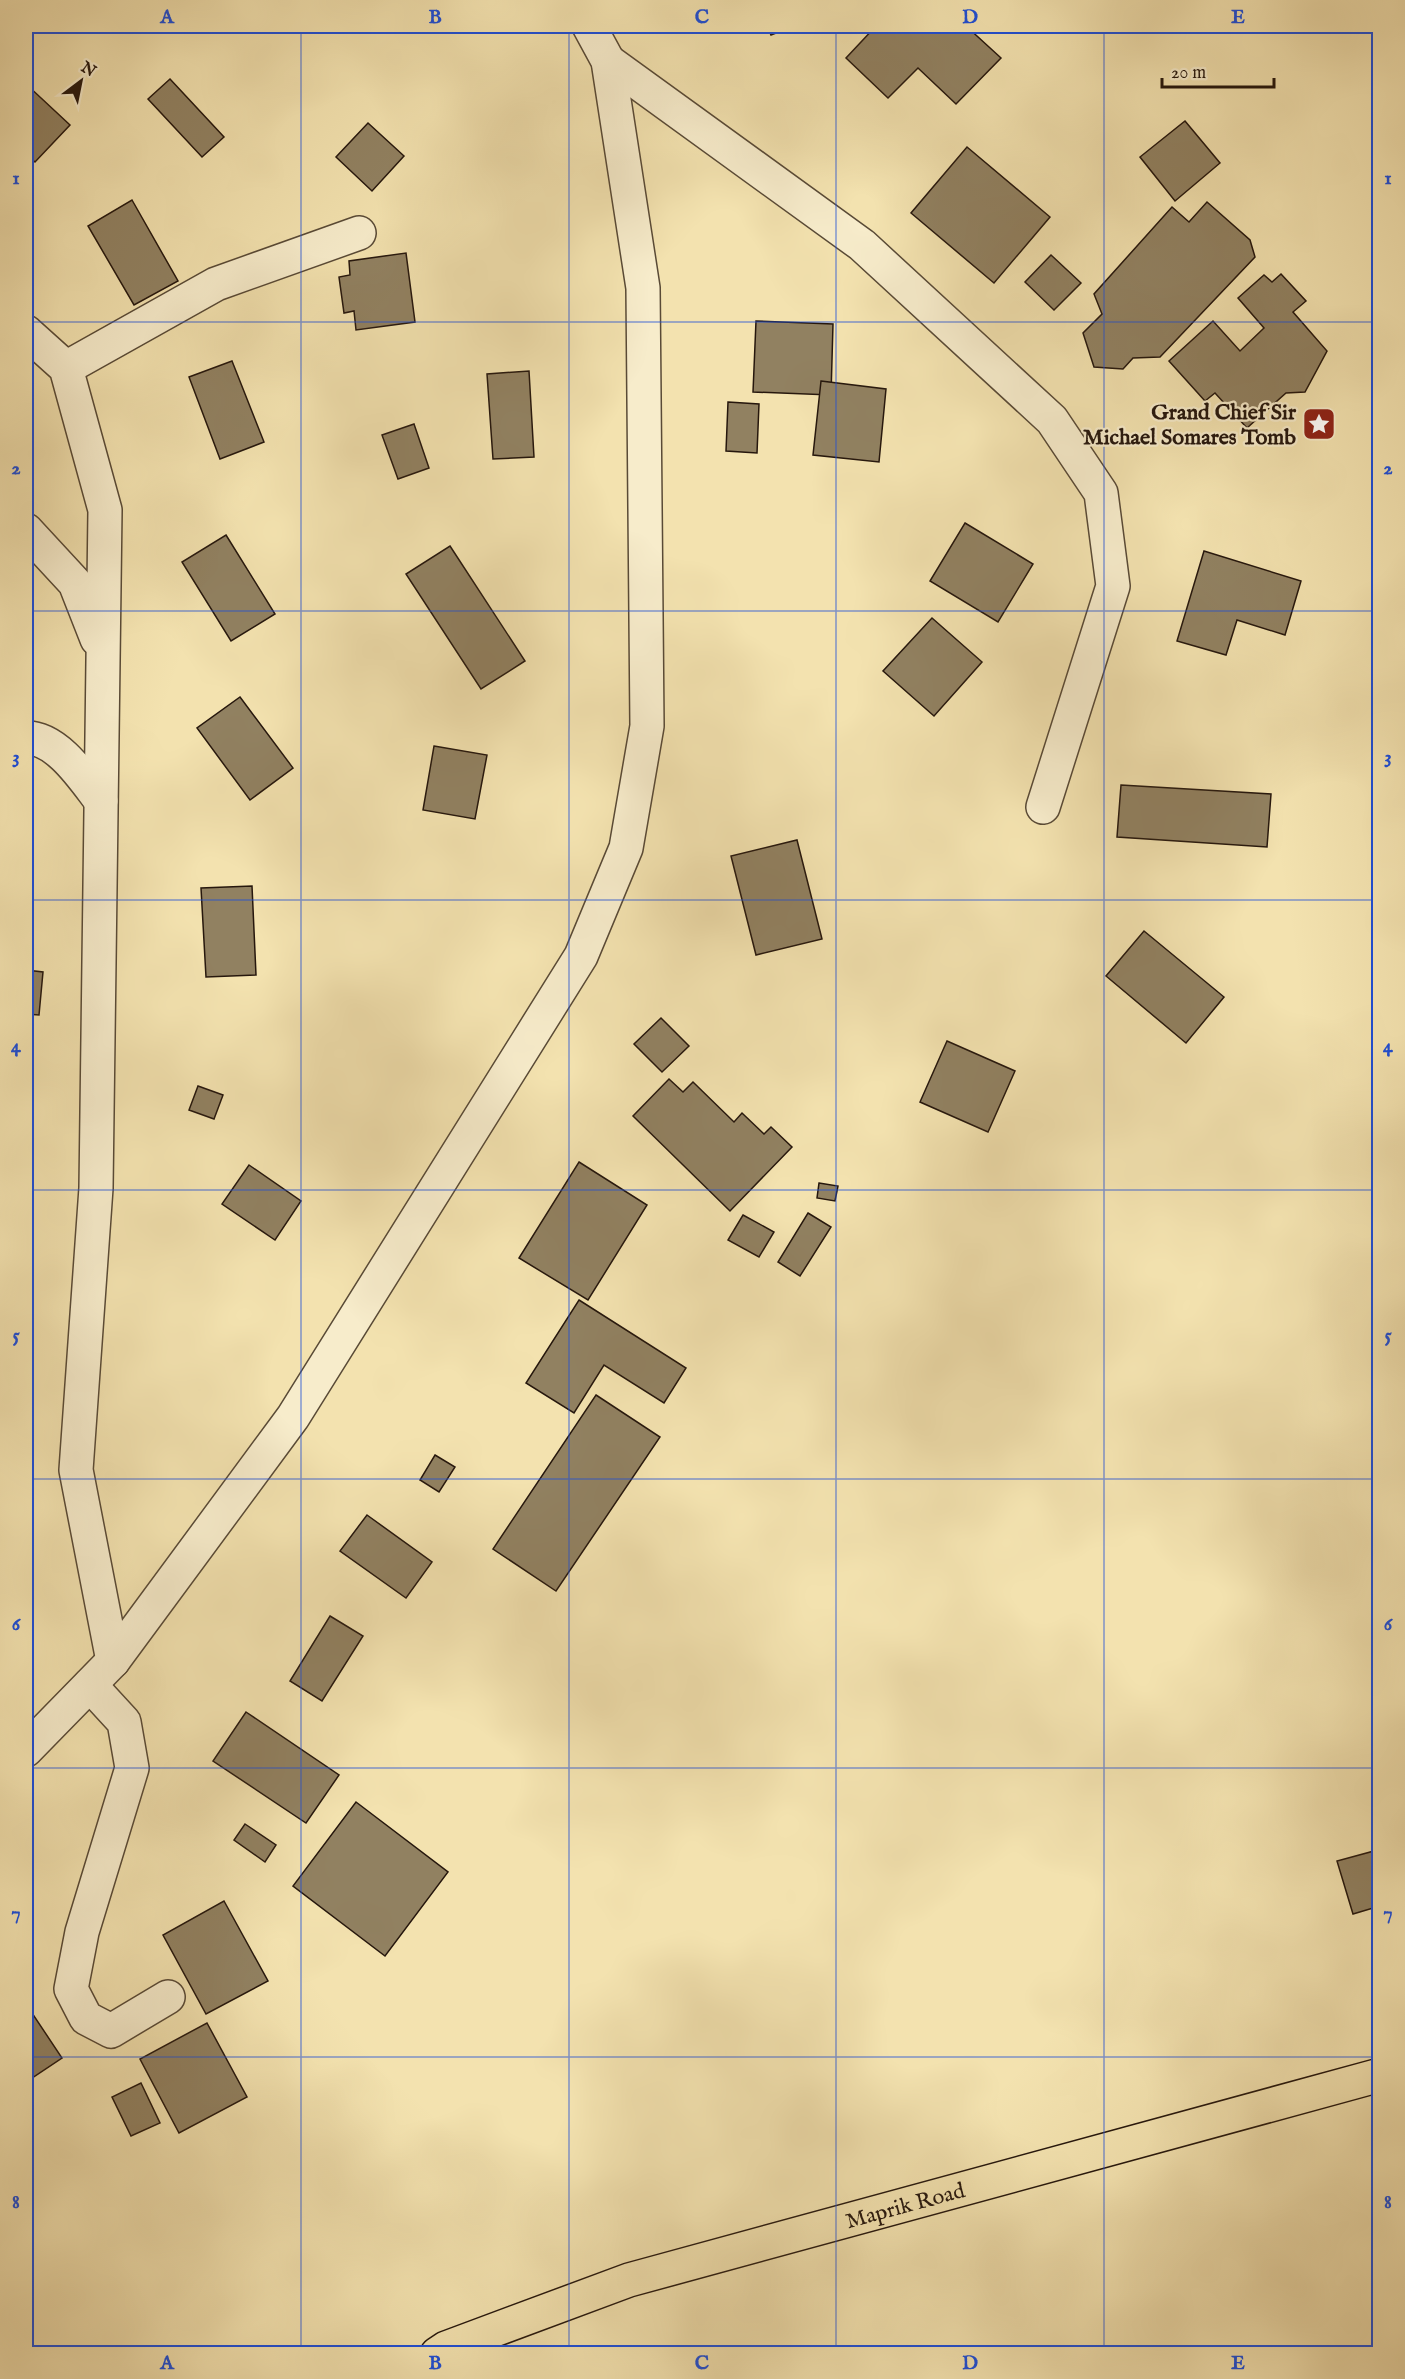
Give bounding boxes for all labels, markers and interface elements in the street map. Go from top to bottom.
text: A [159,5,175,30]
text: B [428,5,442,30]
text: C [695,5,709,30]
text: D [962,5,978,30]
text: E [1231,5,1245,30]
north arrow [51,51,111,111]
scale bar [1162,51,1274,89]
text: N [76,57,99,82]
text: 20 m [1171,62,1206,85]
text: 1 [12,166,20,191]
text: 1 [1384,166,1392,191]
place label: Grand Chief Sir Michael Somares Tomb [1083,399,1297,452]
place icon: Grand Chief Sir Michael Somares Tomb [1301,406,1337,442]
text: 2 [11,456,21,481]
text: 2 [1383,456,1393,481]
text: 3 [12,745,20,770]
text: 3 [1384,745,1392,770]
text: 4 [11,1034,22,1059]
text: 4 [1383,1034,1394,1059]
text: 5 [12,1323,20,1348]
text: 5 [1384,1323,1392,1348]
text: 6 [12,1612,22,1637]
text: 6 [1384,1612,1394,1637]
text: 7 [11,1901,21,1926]
text: 7 [1383,1901,1393,1926]
street label: Maprik Road [843,2177,968,2236]
text: 8 [12,2190,20,2215]
text: 8 [1384,2190,1392,2215]
text: A [159,2351,175,2376]
text: B [428,2351,442,2376]
text: C [695,2351,709,2376]
text: D [962,2351,978,2376]
text: E [1231,2351,1245,2376]

